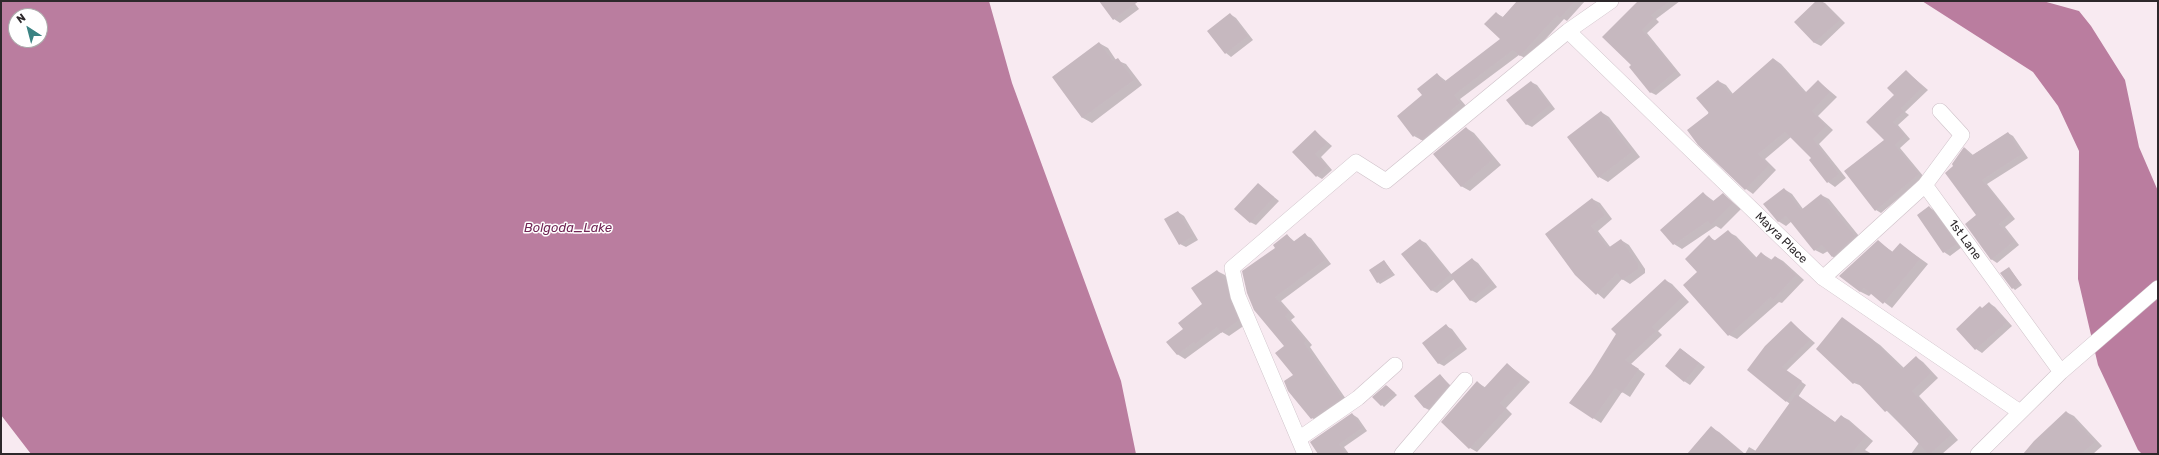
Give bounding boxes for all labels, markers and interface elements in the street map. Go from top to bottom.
north arrow [8,8,48,48]
text: N [14,11,28,26]
street label: Mayra Place [1752,209,1810,267]
street label: 1st Lane [1946,217,1984,263]
water label: Bolgoda_Lake [524,220,612,236]

